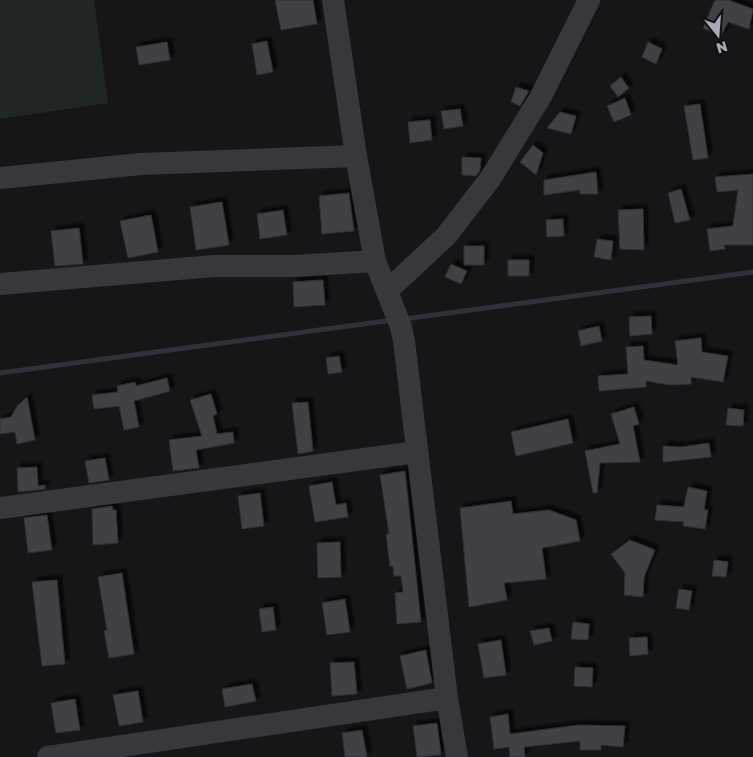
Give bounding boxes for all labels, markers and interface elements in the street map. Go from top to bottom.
north arrow [693,10,743,60]
text: N [714,38,730,58]

